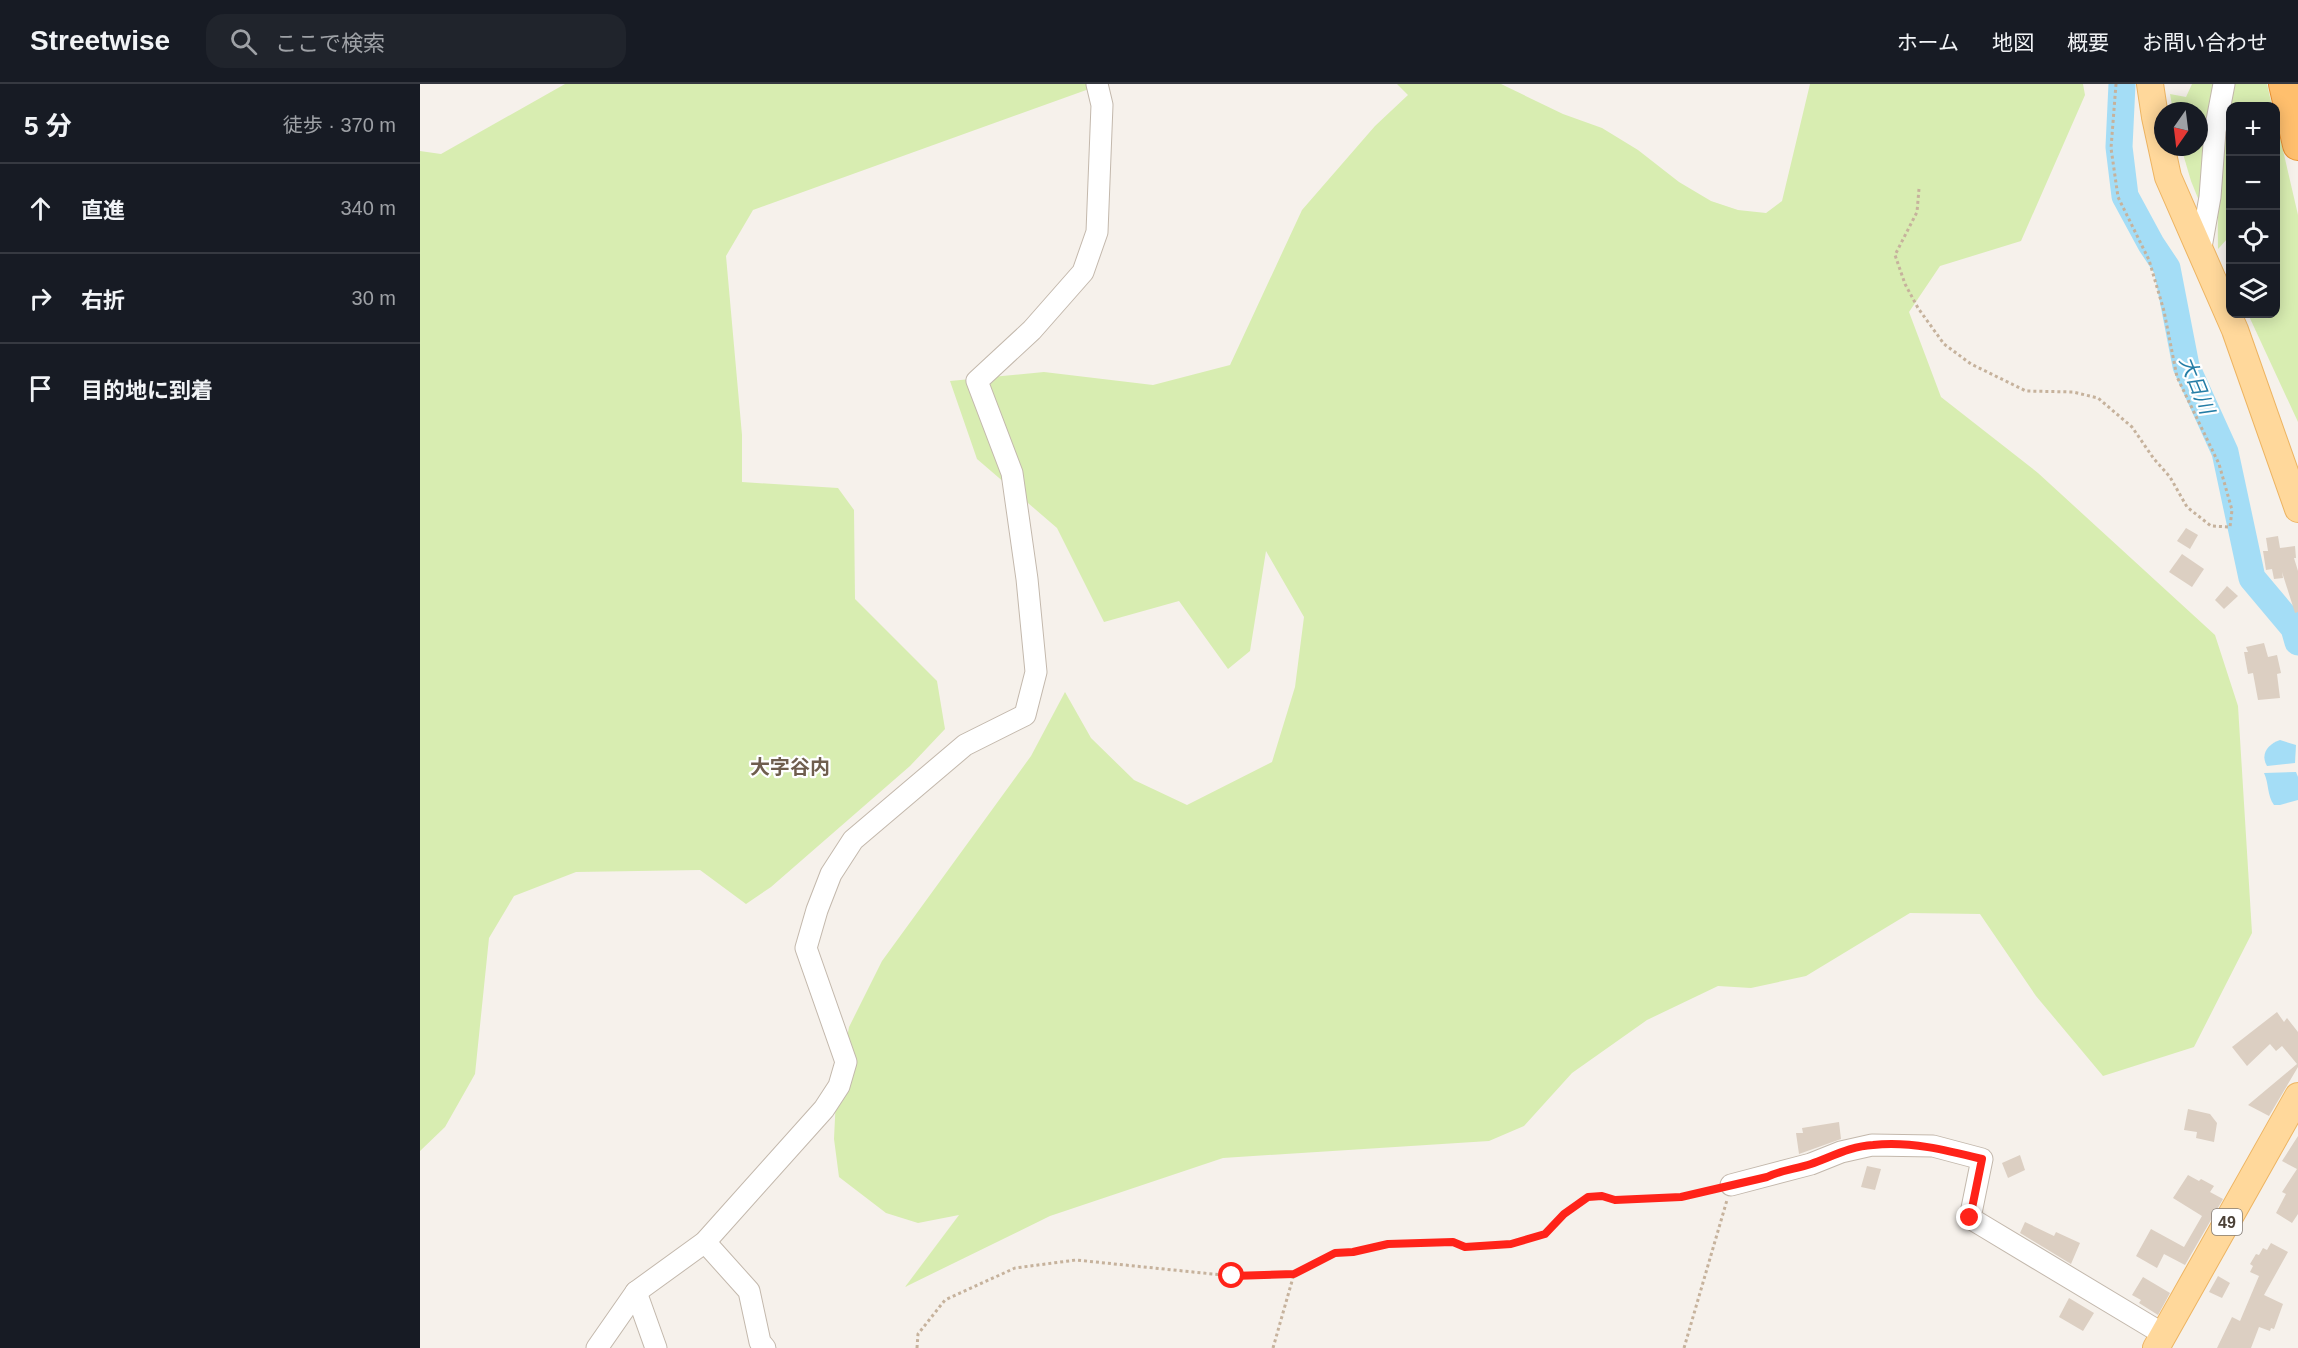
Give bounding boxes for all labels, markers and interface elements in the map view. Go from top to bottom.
search box [206,14,626,68]
text: Streetwise [30,25,170,56]
icon: search [227,25,260,58]
text: ここで検索 [275,31,385,56]
text: ホーム [1897,31,1959,54]
text: 地図 [1992,31,2034,54]
text: 概要 [2067,31,2109,54]
text: お問い合わせ [2142,31,2268,54]
north arrow [2154,102,2208,156]
map controls [2226,102,2280,318]
button: + [2226,102,2280,156]
text: 5 分 [24,111,72,141]
text: 徒歩 · 370 m [283,114,396,136]
button: − [2226,156,2280,210]
icon: ahead [24,192,57,225]
text: 340 m [340,197,396,219]
text: 直進 [81,198,125,223]
button: locate [2226,210,2280,264]
button: layers [2226,264,2280,318]
icon: right [24,282,57,315]
text: 30 m [352,287,396,309]
text: 右折 [81,288,125,313]
water label: 大日川 [2176,353,2219,419]
icon: arrive [24,372,57,405]
text: 目的地に到着 [81,378,213,403]
district label: 大字谷内 [750,756,830,778]
route end [1956,1204,1982,1230]
road number: 49 [2212,1209,2242,1235]
route start [1218,1262,1244,1288]

